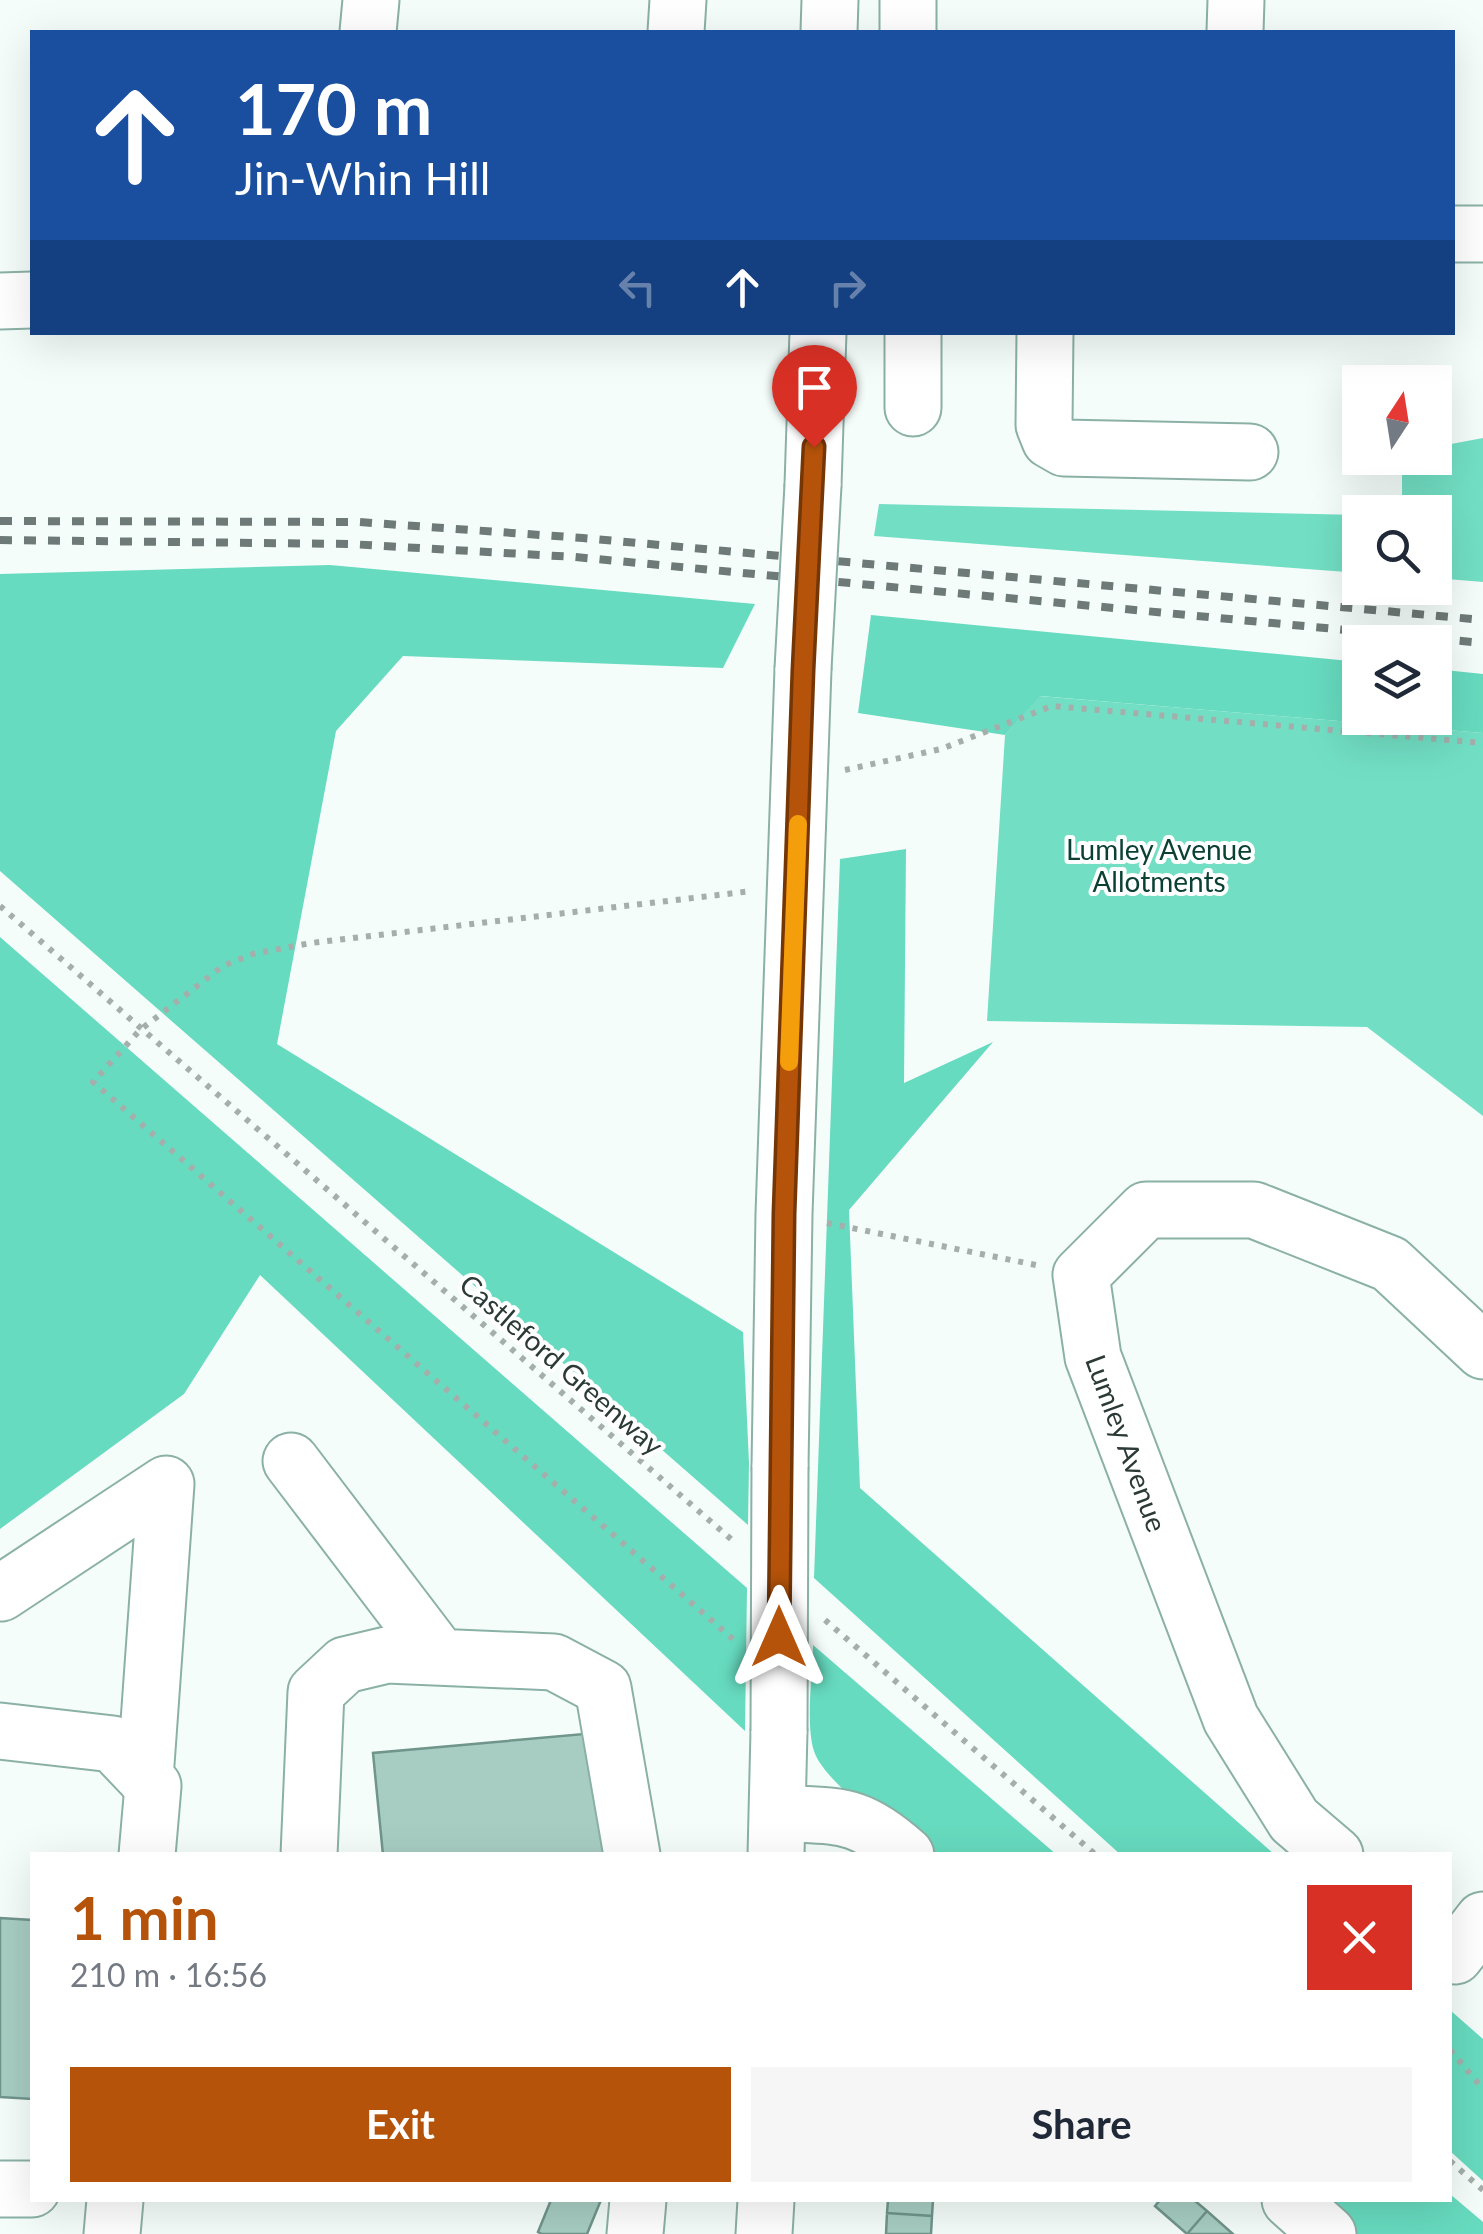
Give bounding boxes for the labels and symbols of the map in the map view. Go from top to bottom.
pin [772,345,857,448]
north arrow [1342,365,1452,475]
park label: Lumley Avenue Allotments [1066,832,1252,898]
street label: Castleford Greenway [453,1266,671,1462]
street label: Lumley Avenue [1079,1350,1175,1536]
position arrow [727,1585,831,1689]

